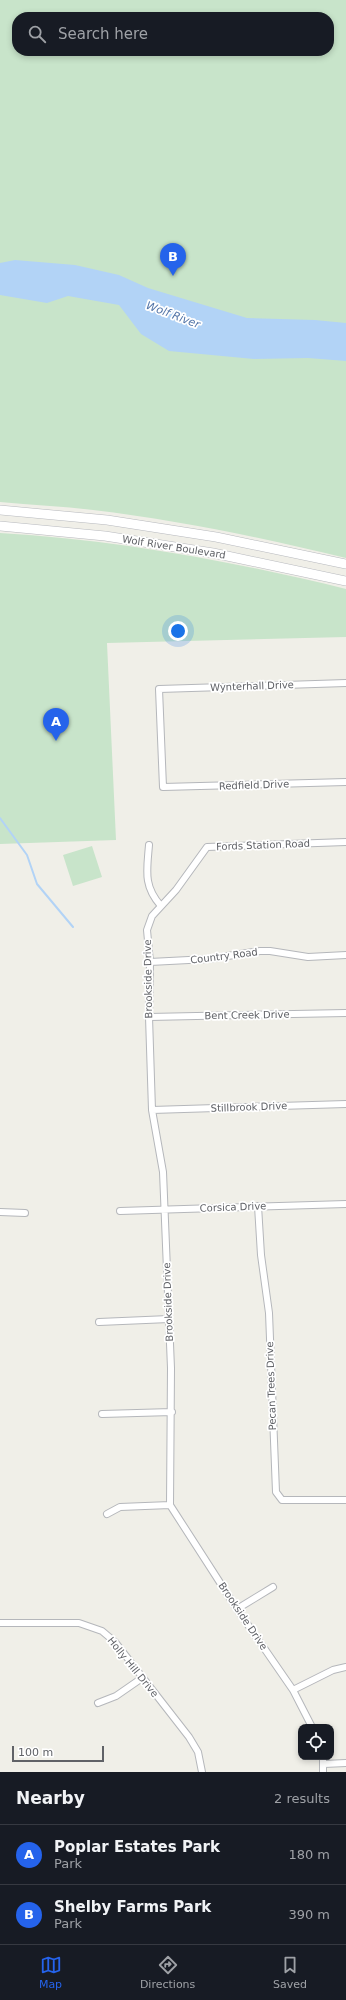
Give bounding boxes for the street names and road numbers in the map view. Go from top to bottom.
street label: Wolf River Boulevard [122,533,226,561]
street label: Wynterhall Drive [210,679,294,693]
street label: Redfield Drive [219,778,289,792]
street label: Fords Station Road [216,838,310,852]
street label: Brookside Drive [142,939,154,1019]
street label: Country Road [190,946,258,966]
street label: Bent Creek Drive [204,1009,290,1021]
street label: Stillbrook Drive [210,1100,288,1114]
street label: Corsica Drive [199,1200,267,1214]
street label: Brookside Drive [161,1262,175,1342]
street label: Pecan Trees Drive [264,1341,278,1431]
street label: Brookside Drive [216,1580,270,1652]
street label: Holly Hill Drive [105,1635,161,1699]

